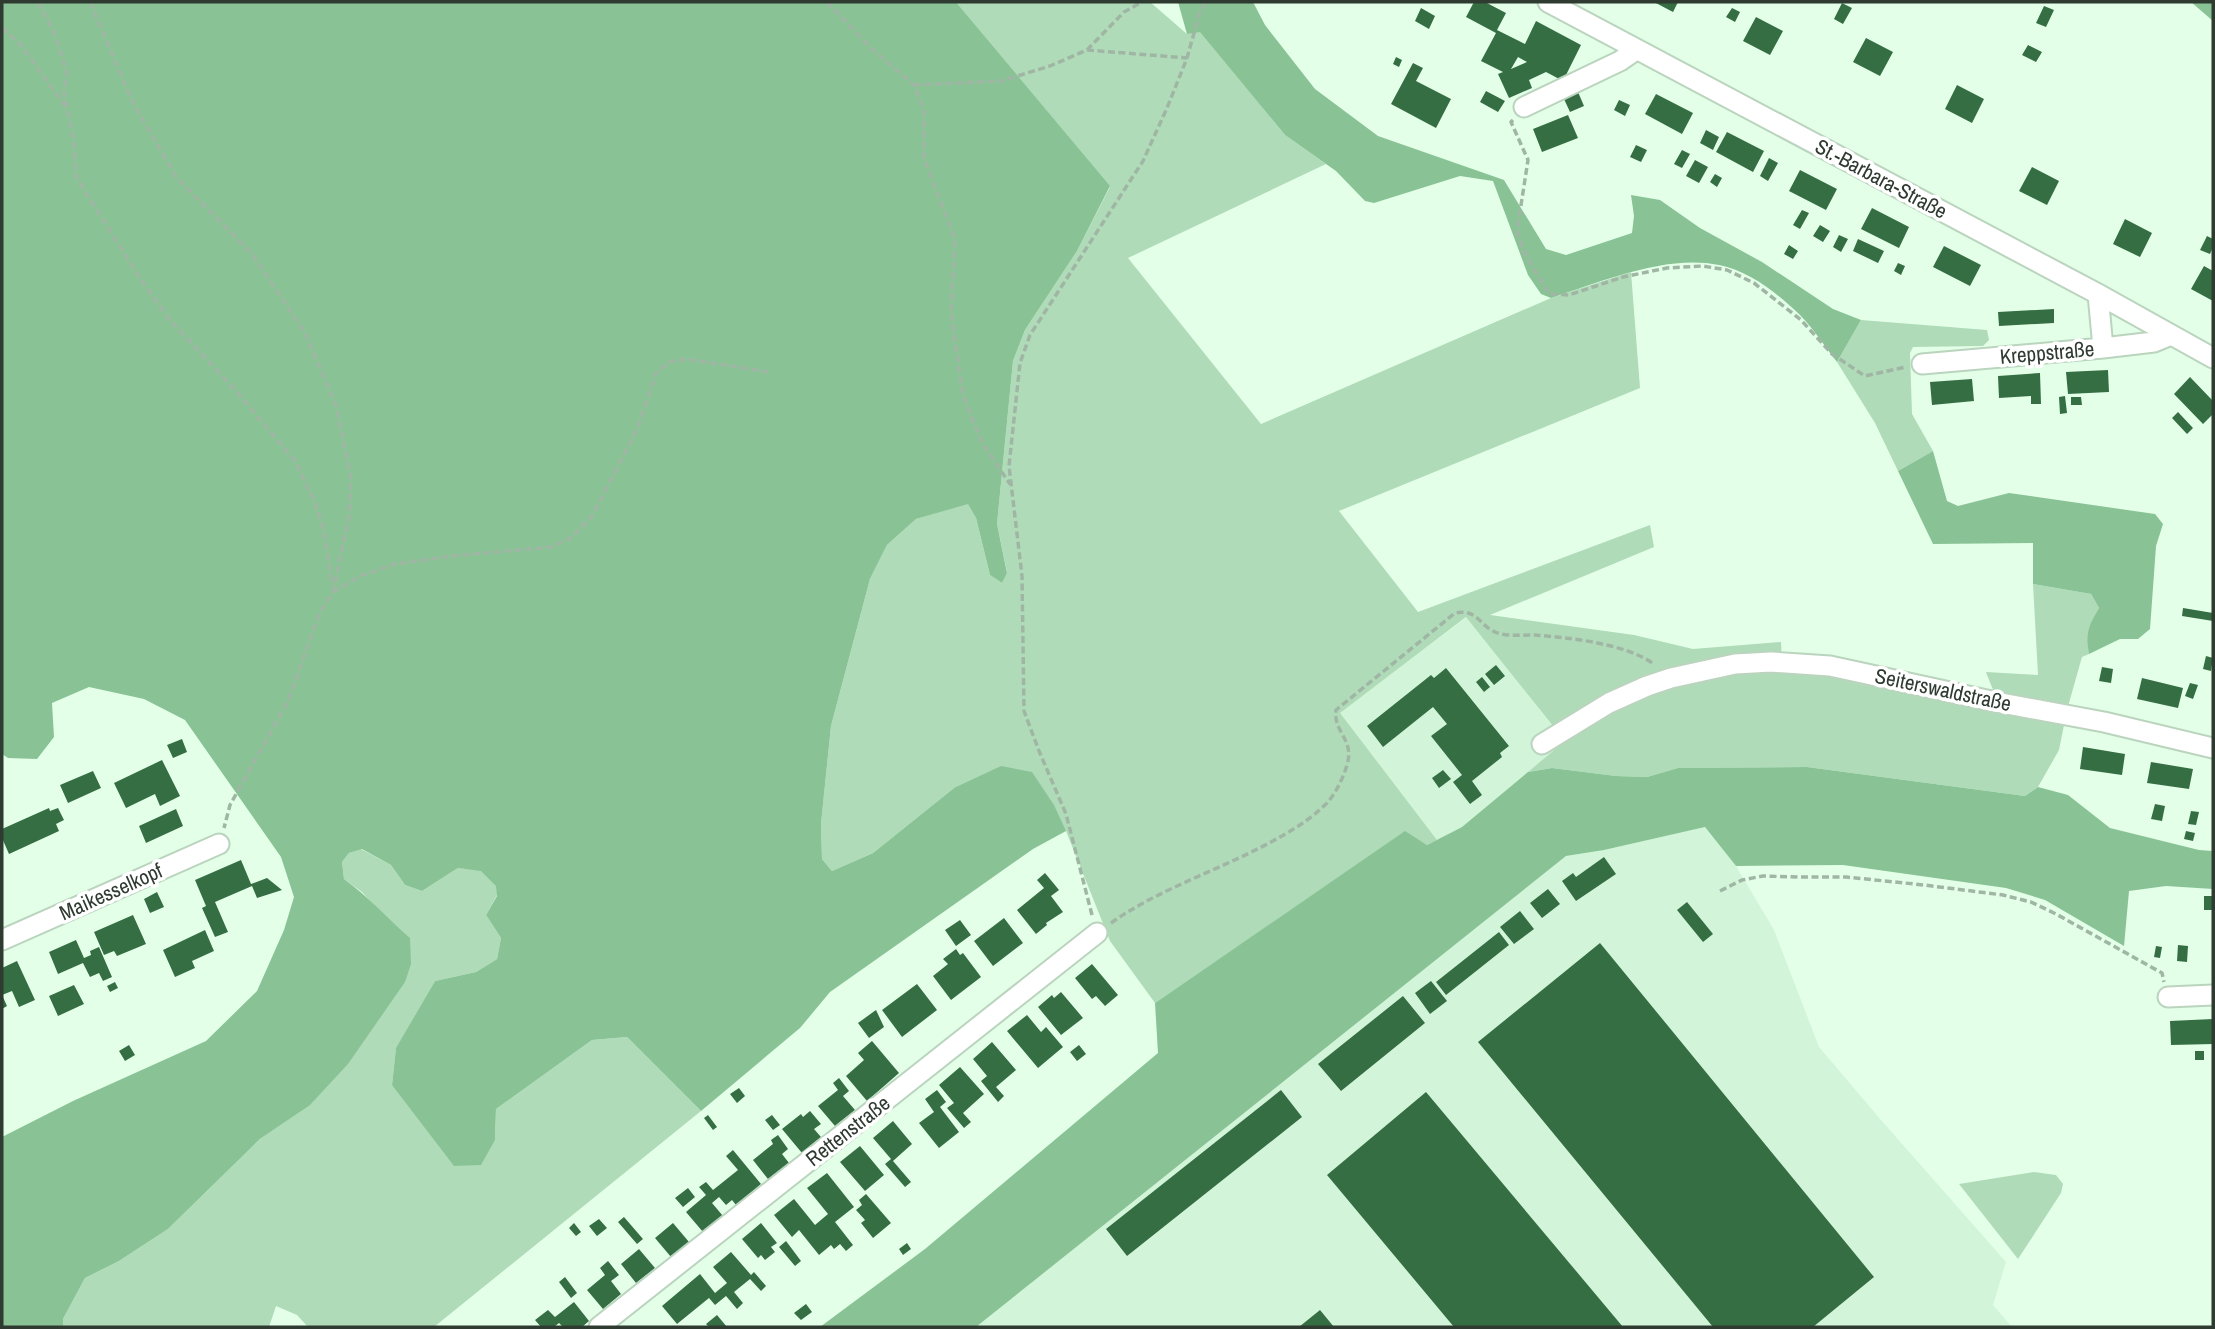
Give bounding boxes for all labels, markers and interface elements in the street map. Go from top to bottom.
street label: St.-Barbara-Straße [1810,132,1952,226]
street label: Kreppstraße [1998,334,2095,371]
street label: Seiterswaldstraße [1872,661,2014,718]
street label: Maikesselkopf [55,856,167,927]
street label: Rettenstraße [800,1089,896,1173]

